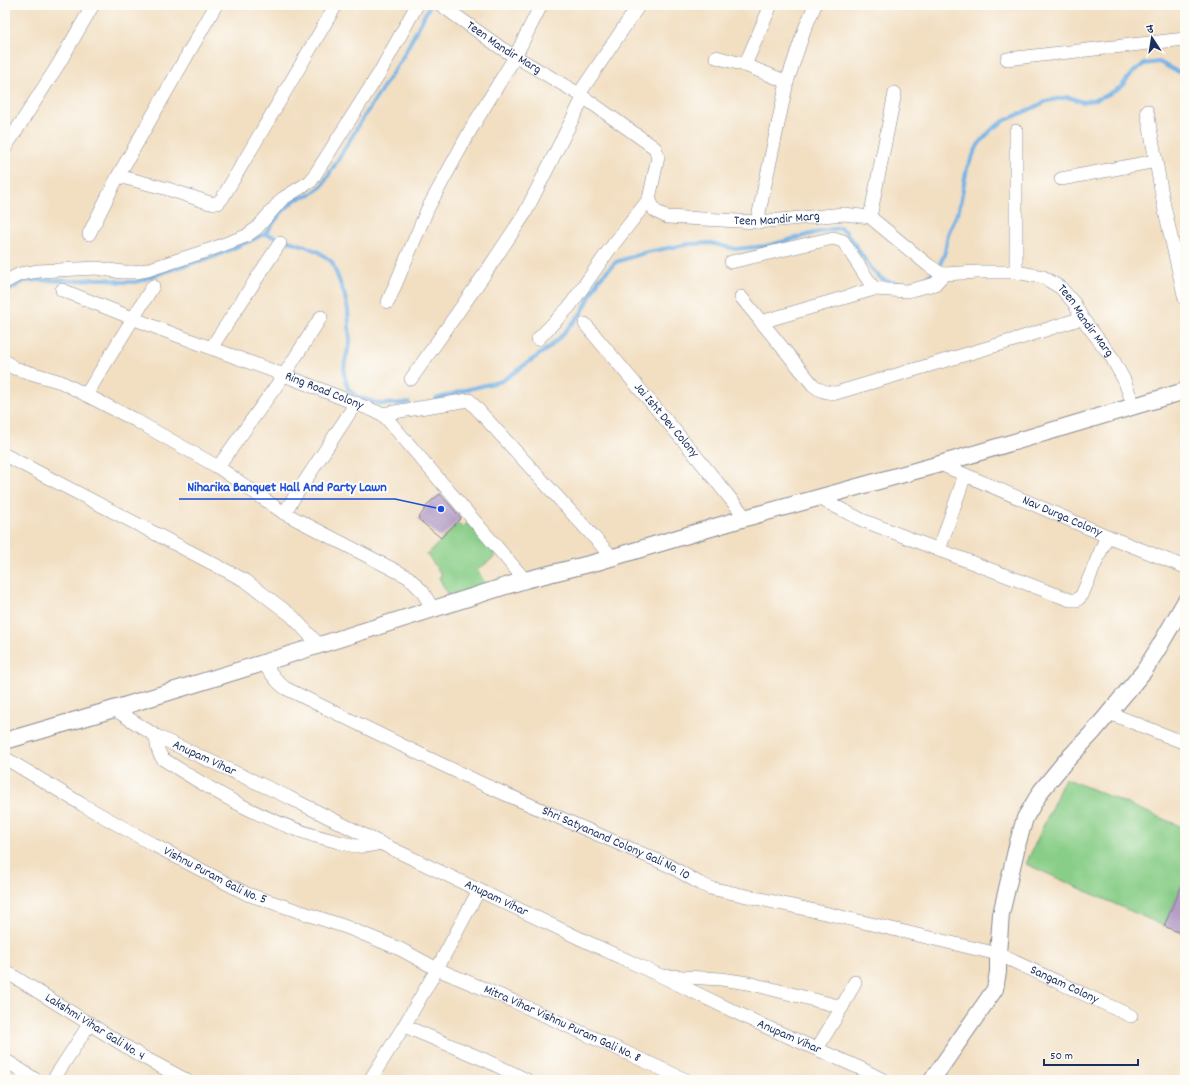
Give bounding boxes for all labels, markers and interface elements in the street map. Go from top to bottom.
street label: Teen Mandir Marg [462,17,545,79]
north arrow [1132,18,1172,58]
text: उ [1145,22,1156,39]
street label: Teen Mandir Marg [733,207,821,231]
street label: Teen Mandir Marg [1053,280,1118,361]
street label: Ring Road Colony [282,367,367,415]
street label: Jai Isht Dev Colony [629,379,704,462]
callout: Niharika Banquet Hall And Party Lawn [179,473,395,499]
text: Niharika Banquet Hall And Party Lawn [187,478,387,498]
street label: Nav Durga Colony [1019,491,1106,543]
street label: Anupam Vihar [169,735,239,781]
street label: Shri Satyanand Colony Gali No. 10 [539,802,694,885]
street label: Vishnu Puram Gali No. 5 [160,842,269,909]
street label: Anupam Vihar [461,875,531,922]
street label: Sangam Colony [1027,961,1103,1009]
street label: Mitra Vihar Vishnu Puram Gali No. 8 [481,980,644,1067]
street label: Lakshmi Vihar Gali No. 4 [41,989,148,1066]
street label: Anupam Vihar [754,1014,824,1059]
scale bar [1044,1041,1138,1067]
text: 50 m [1050,1048,1073,1065]

